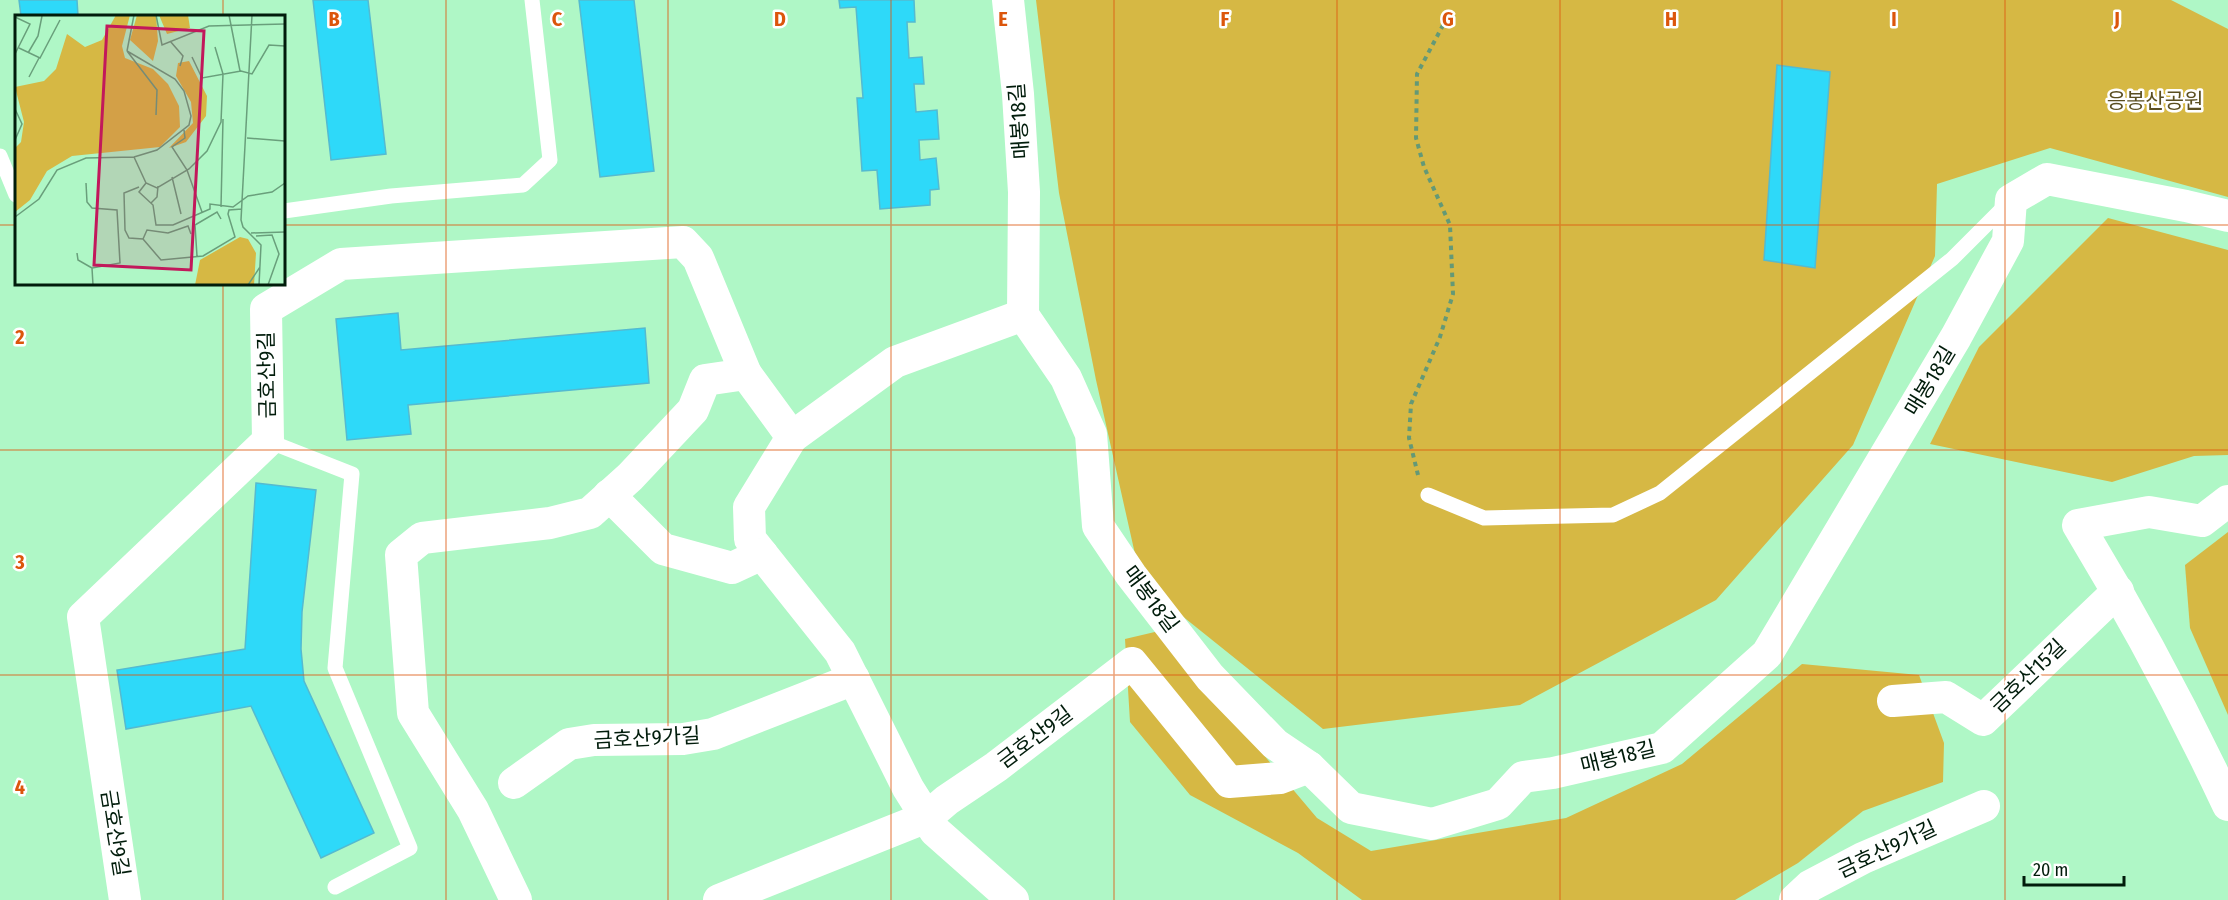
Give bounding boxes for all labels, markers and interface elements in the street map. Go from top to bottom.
text: B [328,7,340,31]
text: C [552,7,563,31]
text: D [774,7,786,31]
text: E [998,7,1008,31]
text: F [1221,7,1230,31]
text: G [1442,7,1454,31]
text: H [1665,7,1677,31]
text: I [1891,7,1897,31]
text: J [2113,7,2120,31]
inset map [15,15,285,285]
street label: 매봉18길 [1003,82,1035,160]
park label: 응봉산공원 [2107,88,2203,114]
text: 2 [14,325,25,349]
street label: 금호산9길 [253,331,281,419]
street label: 매봉18길 [1899,341,1961,421]
text: 3 [14,550,25,574]
street label: 매봉18길 [1118,561,1184,637]
street label: 금호산15길 [1985,634,2071,718]
street label: 금호산9길 [992,700,1078,774]
street label: 금호산9가길 [593,722,701,754]
street label: 매봉18길 [1578,735,1658,779]
text: 4 [15,775,25,799]
street label: 금호산9길 [95,788,135,878]
street label: 금호산9가길 [1833,815,1941,883]
scale bar [2024,849,2124,887]
text: 20 m [2033,859,2068,881]

